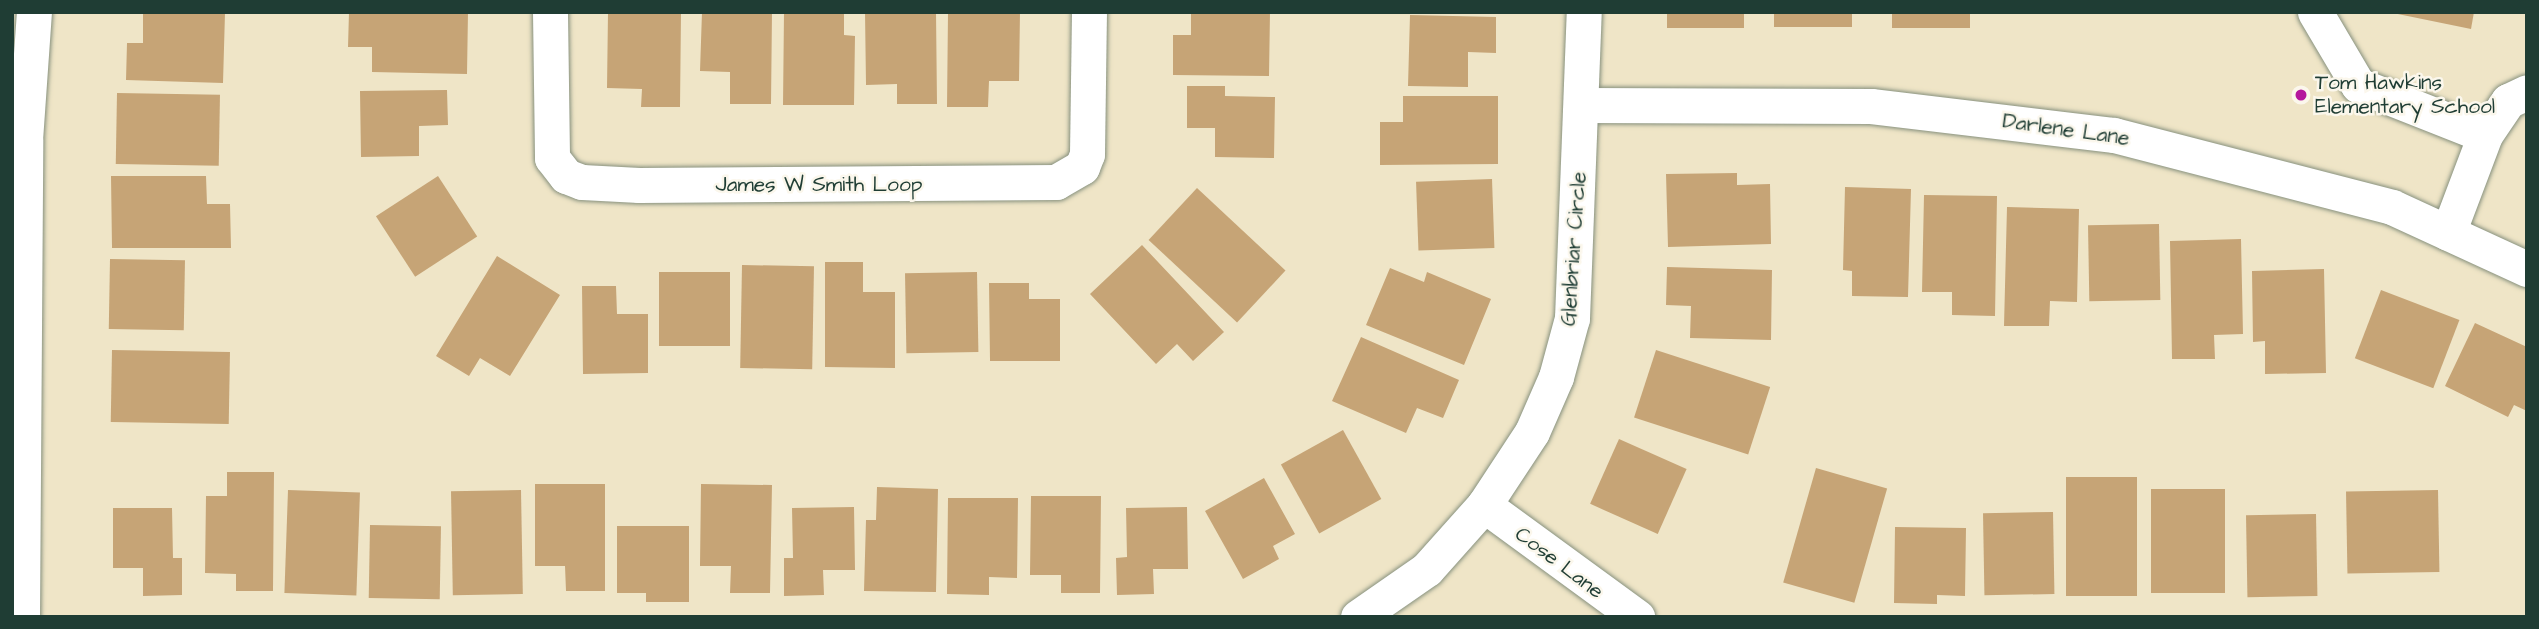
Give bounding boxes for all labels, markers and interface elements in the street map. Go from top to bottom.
place label: Tom Hawkins Elementary School [2315,70,2495,120]
marker: Tom Hawkins Elementary School [2293,87,2309,103]
street label: Darlene Lane [2001,109,2131,151]
street label: Glenbriar Circle [1556,171,1592,327]
street label: James W Smith Loop [716,172,922,198]
street label: Cose Lane [1510,522,1608,604]

